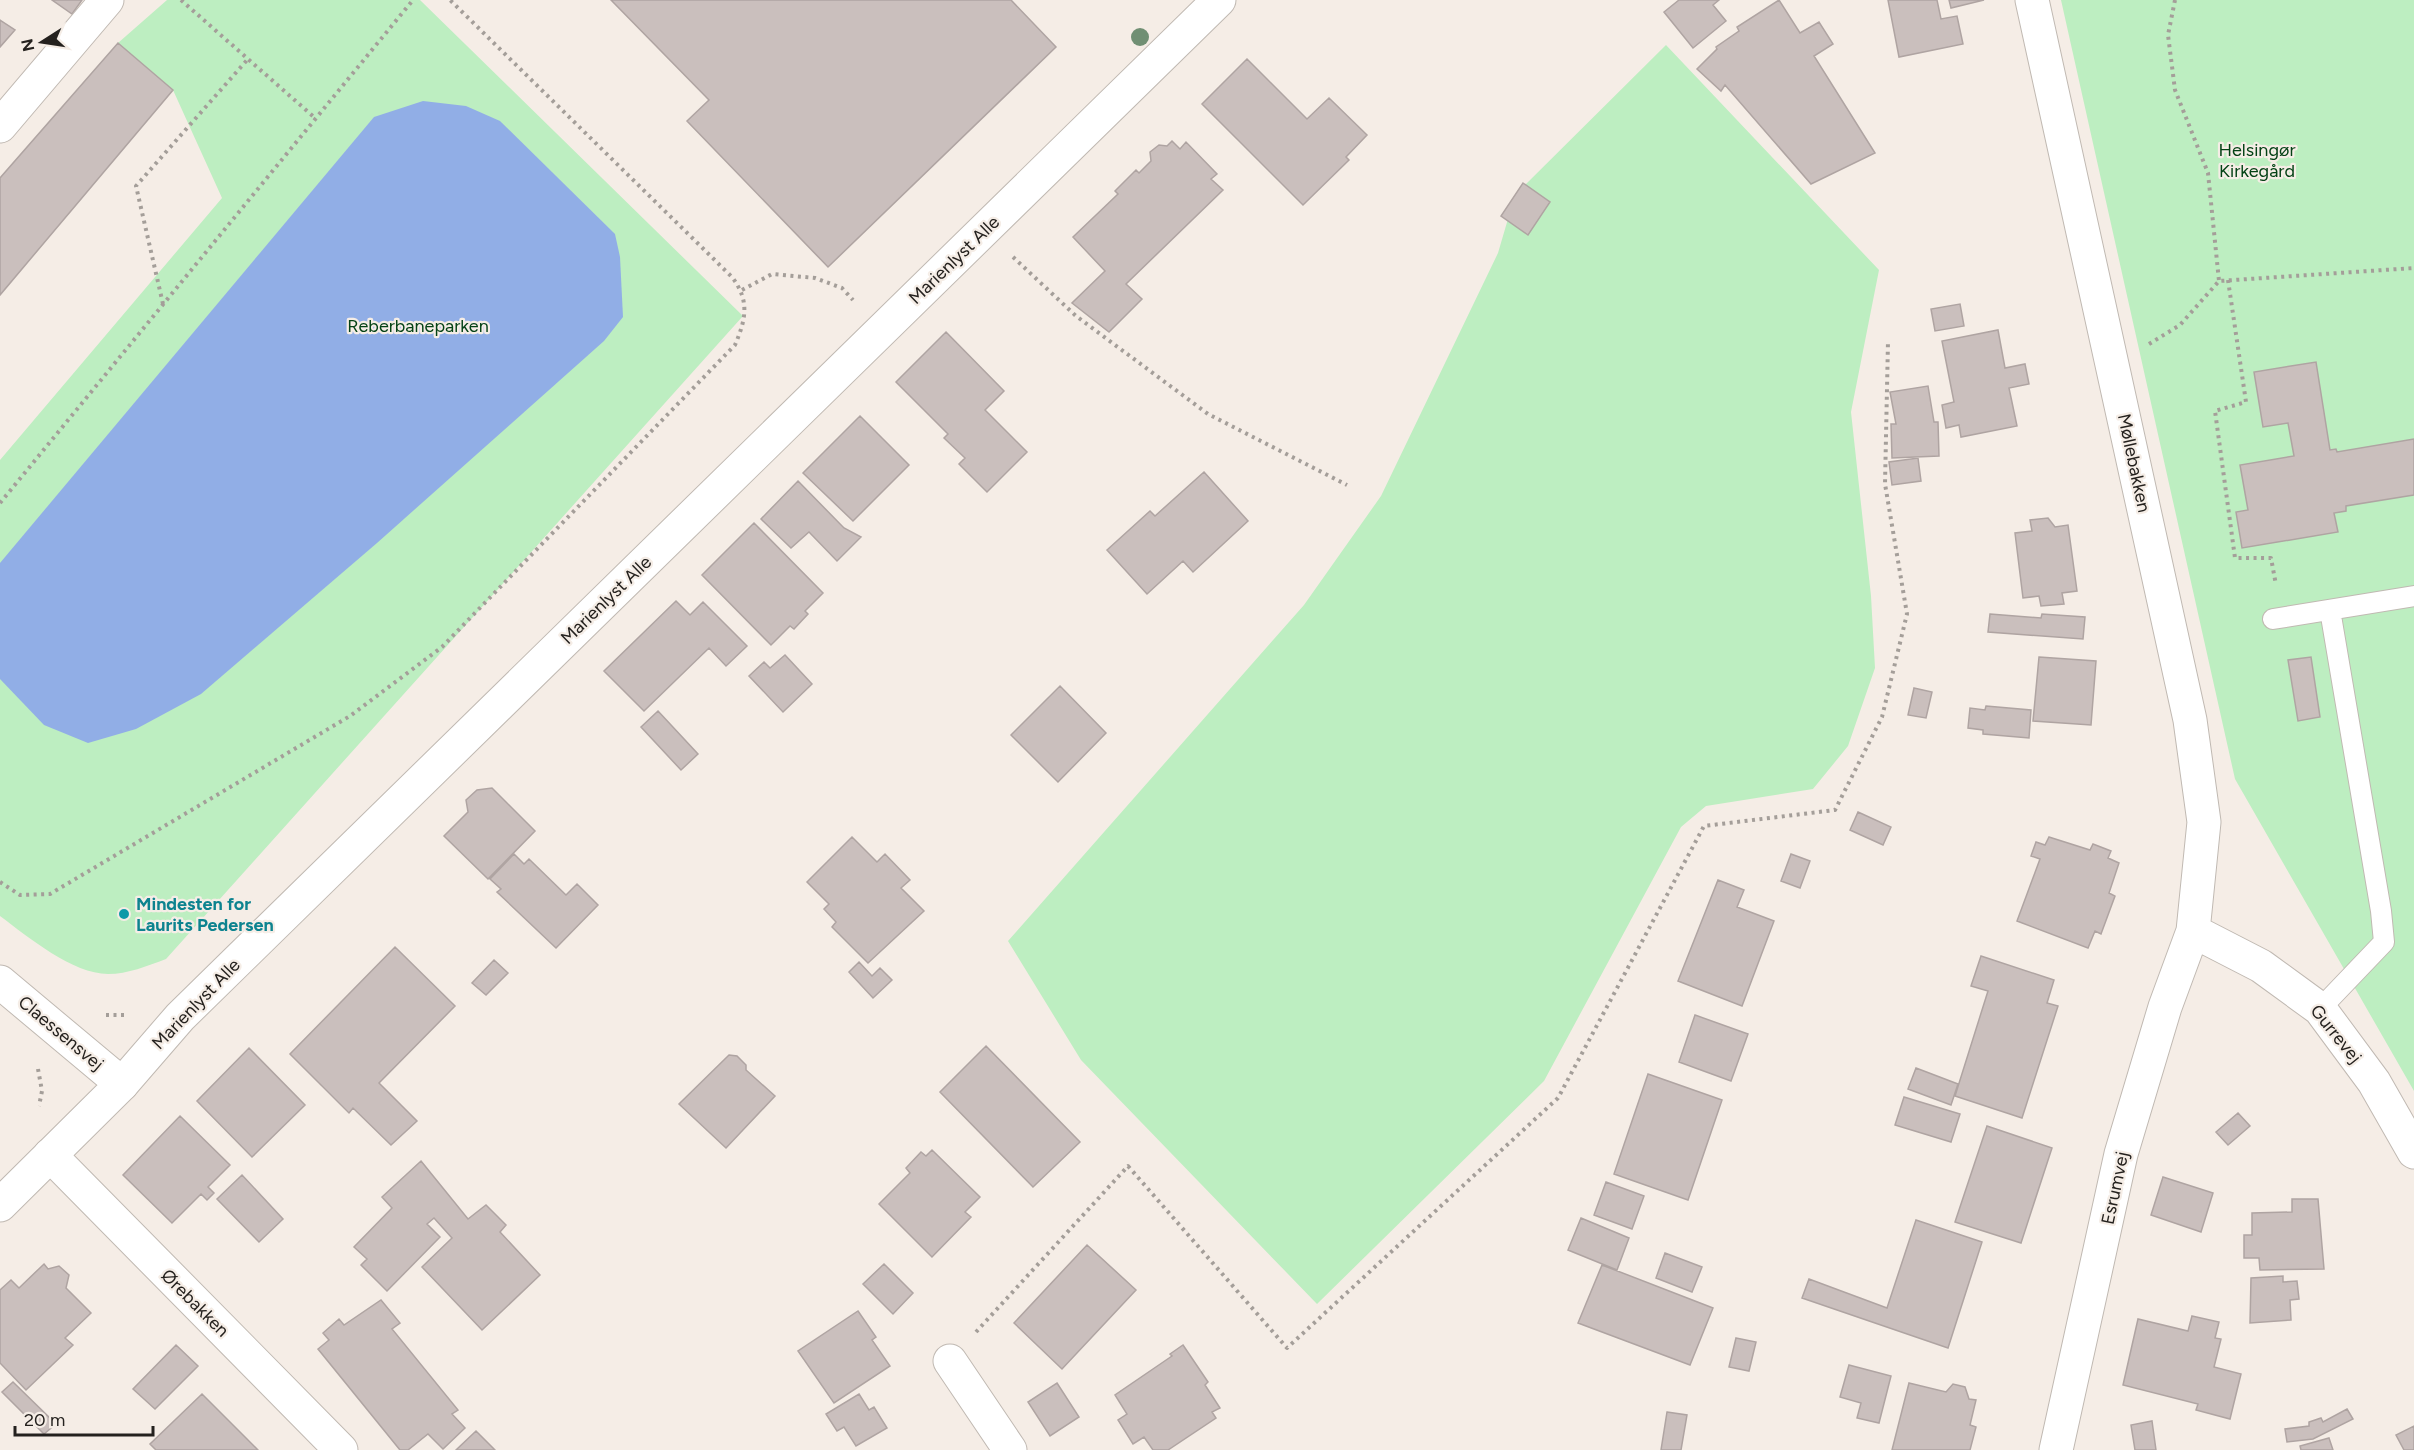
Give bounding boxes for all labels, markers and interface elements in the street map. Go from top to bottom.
north arrow [12,12,72,72]
text: N [17,37,38,53]
park label: Helsingør Kirkegård [2219,139,2296,182]
street label: Marienlyst Alle [904,211,1004,309]
park label: Reberbaneparken [347,315,489,337]
street label: Møllebakken [2113,412,2155,514]
street label: Marienlyst Alle [556,551,656,649]
place label: Mindesten for Laurits Pedersen [136,893,274,936]
marker: Mindesten for Laurits Pedersen [117,907,131,921]
street label: Marienlyst Alle [147,954,245,1054]
street label: Claessensvej [14,991,108,1075]
street label: Gurrevej [2306,1000,2366,1068]
street label: Esrumvej [2097,1149,2133,1227]
street label: Ørebakken [157,1265,233,1341]
scale bar [15,1399,153,1437]
text: 20 m [24,1409,65,1431]

